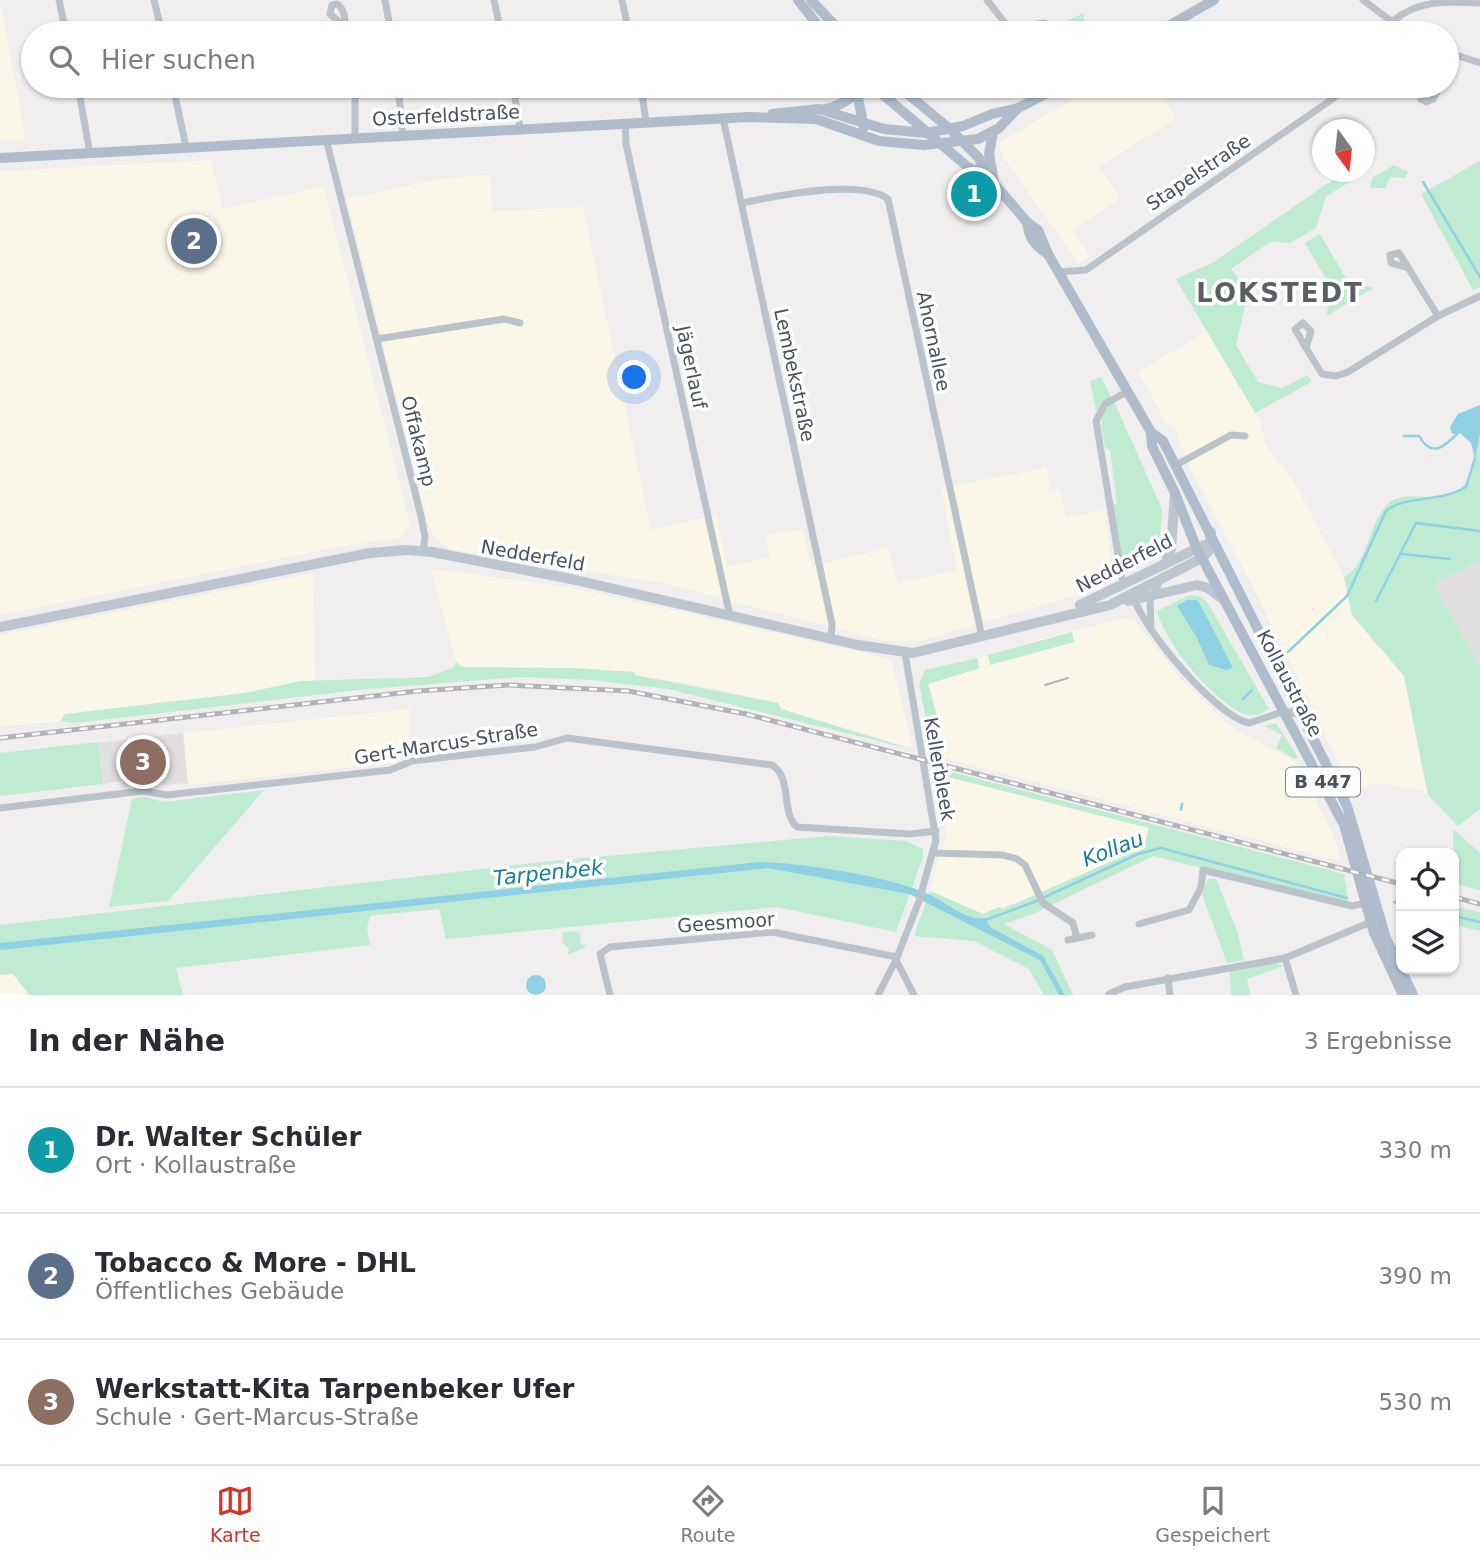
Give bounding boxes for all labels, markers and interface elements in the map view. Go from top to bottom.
search box [21,21,1459,98]
icon: search [45,41,83,79]
text: Hier suchen [101,45,256,75]
street label: Osterfeldstraße [372,100,520,130]
north arrow [1312,119,1375,182]
street label: Stapelstraße [1142,129,1254,215]
pin: 1 [951,168,997,220]
pin: 2 [171,215,217,267]
district label: LOKSTEDT [1196,278,1364,308]
street label: Ahornallee [913,289,955,393]
street label: Lembekstraße [770,306,820,444]
street label: Jägerlauf [672,322,712,412]
your location [617,360,651,394]
street label: Offakamp [397,393,441,489]
street label: Nedderfeld [1072,529,1176,597]
street label: Nedderfeld [479,535,587,575]
street label: Kollaustraße [1253,626,1327,740]
street label: Kellerbleek [920,715,960,823]
street label: Gert-Marcus-Straße [353,718,539,768]
pin: 3 [120,736,166,788]
road number: B 447 [1286,768,1360,796]
water label: Kollau [1079,826,1147,872]
map controls [1396,848,1459,974]
button: locate [1396,848,1459,911]
water label: Tarpenbek [492,855,605,891]
street label: Geesmoor [677,908,776,936]
button: layers [1396,911,1459,974]
text: In der Nähe [28,1023,225,1058]
text: 3 Ergebnisse [1304,1028,1452,1054]
text: Dr. Walter Schüler [95,1122,361,1152]
text: 1 [43,1137,59,1163]
text: 330 m [1378,1137,1452,1163]
text: Ort · Kollaustraße [95,1152,296,1178]
text: Tobacco & More - DHL [95,1248,416,1278]
text: 2 [43,1263,59,1289]
text: 390 m [1378,1263,1452,1289]
text: Öffentliches Gebäude [95,1278,344,1304]
text: Werkstatt-Kita Tarpenbeker Ufer [95,1374,574,1404]
text: 3 [43,1389,59,1415]
text: 530 m [1378,1389,1452,1415]
text: Schule · Gert-Marcus-Straße [95,1404,419,1430]
tab: Karte [210,1482,261,1546]
tab: Route [680,1482,736,1546]
tab: Gespeichert [1155,1482,1270,1546]

